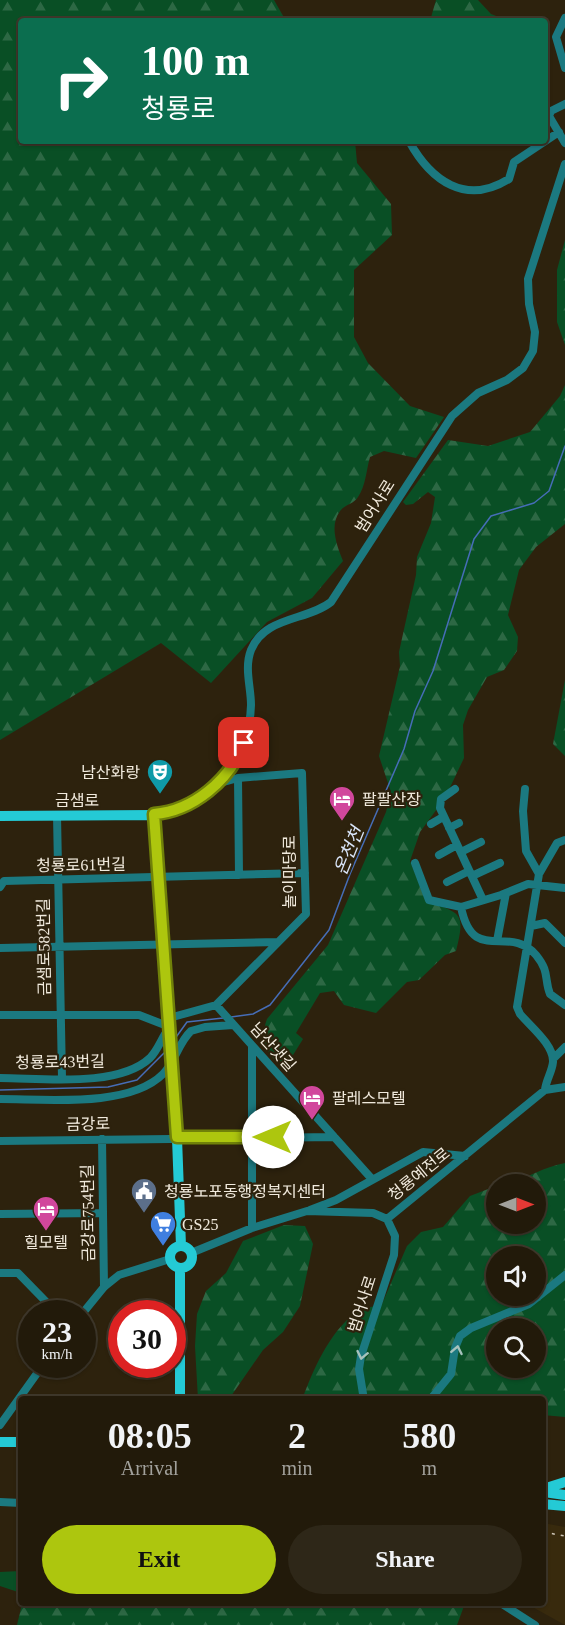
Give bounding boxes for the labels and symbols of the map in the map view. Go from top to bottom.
street label: 범어사로 [352,476,398,535]
pin [218,717,269,768]
theatre icon: 남산화랑 [145,757,175,795]
place label: 남산화랑 [81,764,140,781]
hotel icon: 팔팔산장 [327,784,357,822]
place label: 팔팔산장 [362,791,421,808]
street label: 금샘로 [55,792,99,809]
water label: 온천천 [330,822,368,878]
street label: 놀이마당로 [281,835,298,909]
street label: 청룡로61번길 [36,856,126,874]
street label: 금샘로582번길 [35,898,53,996]
street label: 남산냇길 [247,1019,299,1075]
street label: 청룡로43번길 [15,1053,105,1071]
hotel icon: 팔레스모텔 [297,1083,327,1121]
place label: 팔레스모텔 [332,1090,406,1107]
position arrow [241,1105,305,1169]
street label: 금강로 [66,1115,110,1133]
street label: 청룡예전로 [385,1144,453,1204]
street label: 금강로754번길 [79,1164,97,1262]
north arrow [486,1174,546,1234]
public building icon: 청룡노포동행정복지센터 [129,1176,159,1214]
place label: 청룡노포동행정복지센터 [164,1183,326,1200]
hotel icon: 힐모텔 [31,1194,61,1232]
supermarket icon: GS25 [148,1209,178,1247]
place label: GS25 [182,1216,218,1233]
place label: 힐모텔 [24,1234,68,1251]
street label: 범어사로 [345,1273,379,1335]
speed limit sign: 30 [108,1300,186,1378]
one-way arrow [450,1345,463,1355]
one-way arrow [356,1350,369,1360]

